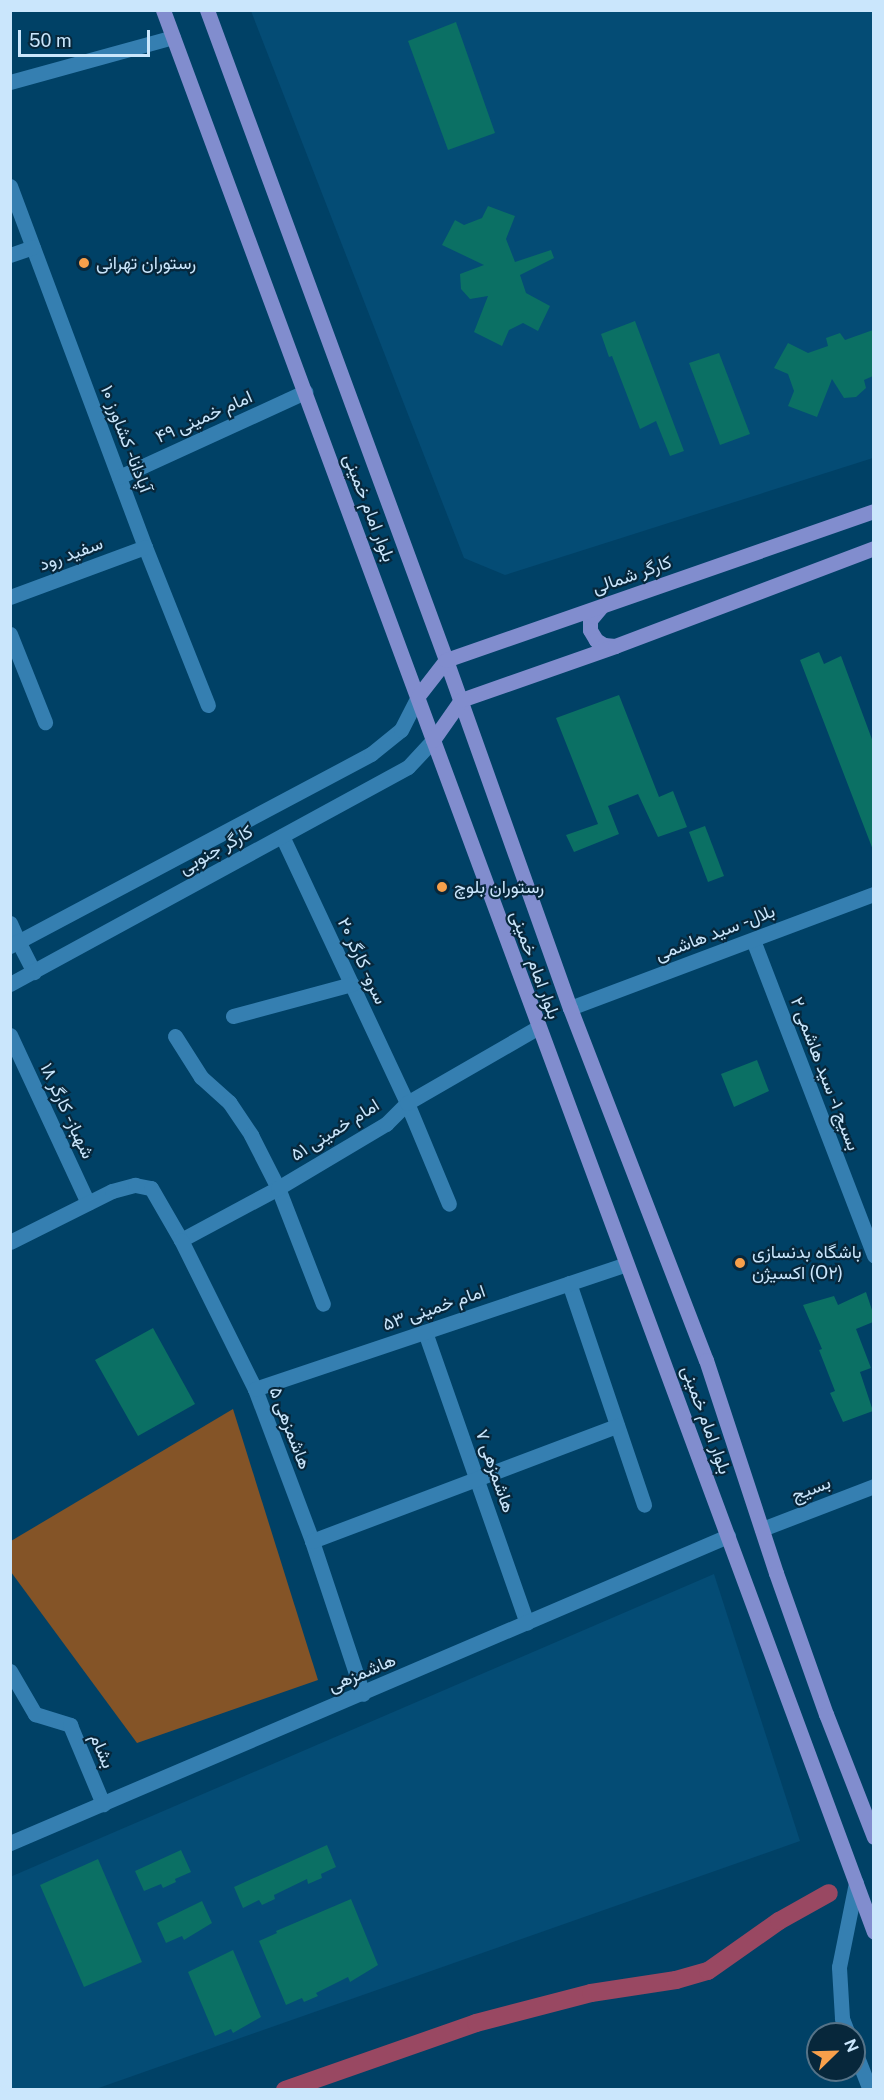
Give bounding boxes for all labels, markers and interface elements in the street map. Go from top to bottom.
scale bar [21,18,153,56]
text: 50 m [29,30,72,51]
place label: رستوران تهرانی [96,252,196,274]
marker: رستوران تهرانی [77,256,91,270]
street label: آپادانا - کشاورز ۱۰ [95,380,157,498]
street label: امام خمینی ۴۹ [152,386,256,448]
street label: بلوار امام خمینی [338,451,400,565]
street label: سفید رود [36,533,106,575]
street label: کارگر شمالی [589,551,675,599]
street label: کارگر جنوبی [175,821,257,879]
place label: رستوران بلوچ [454,876,544,898]
marker: رستوران بلوچ [435,880,449,894]
street label: بلال - سید هاشمی [650,899,780,967]
street label: بلوار امام خمینی [505,908,565,1022]
street label: سرو - کارگر ۲۰ [332,912,392,1010]
street label: بسیج ۱ - سید هاشمی ۲ [785,992,865,1156]
street label: شهباز - کارگر ۱۸ [34,1057,100,1165]
street label: امام خمینی ۵۱ [287,1094,383,1166]
place label: باشگاه بدنسازی اکسیژن (O۲) [752,1242,862,1284]
marker: باشگاه بدنسازی اکسیژن (O۲) [733,1256,747,1270]
street label: امام خمینی ۵۳ [380,1280,488,1336]
street label: بلوار امام خمینی [676,1363,736,1477]
street label: هاشمزهی ۵ [264,1384,316,1472]
street label: هاشمزهی ۷ [471,1427,519,1515]
street label: بسیج [788,1472,834,1506]
street label: هاشمزهی [325,1649,399,1697]
street label: بشام [85,1730,119,1772]
north arrow [806,2022,866,2082]
text: N [840,2036,862,2055]

